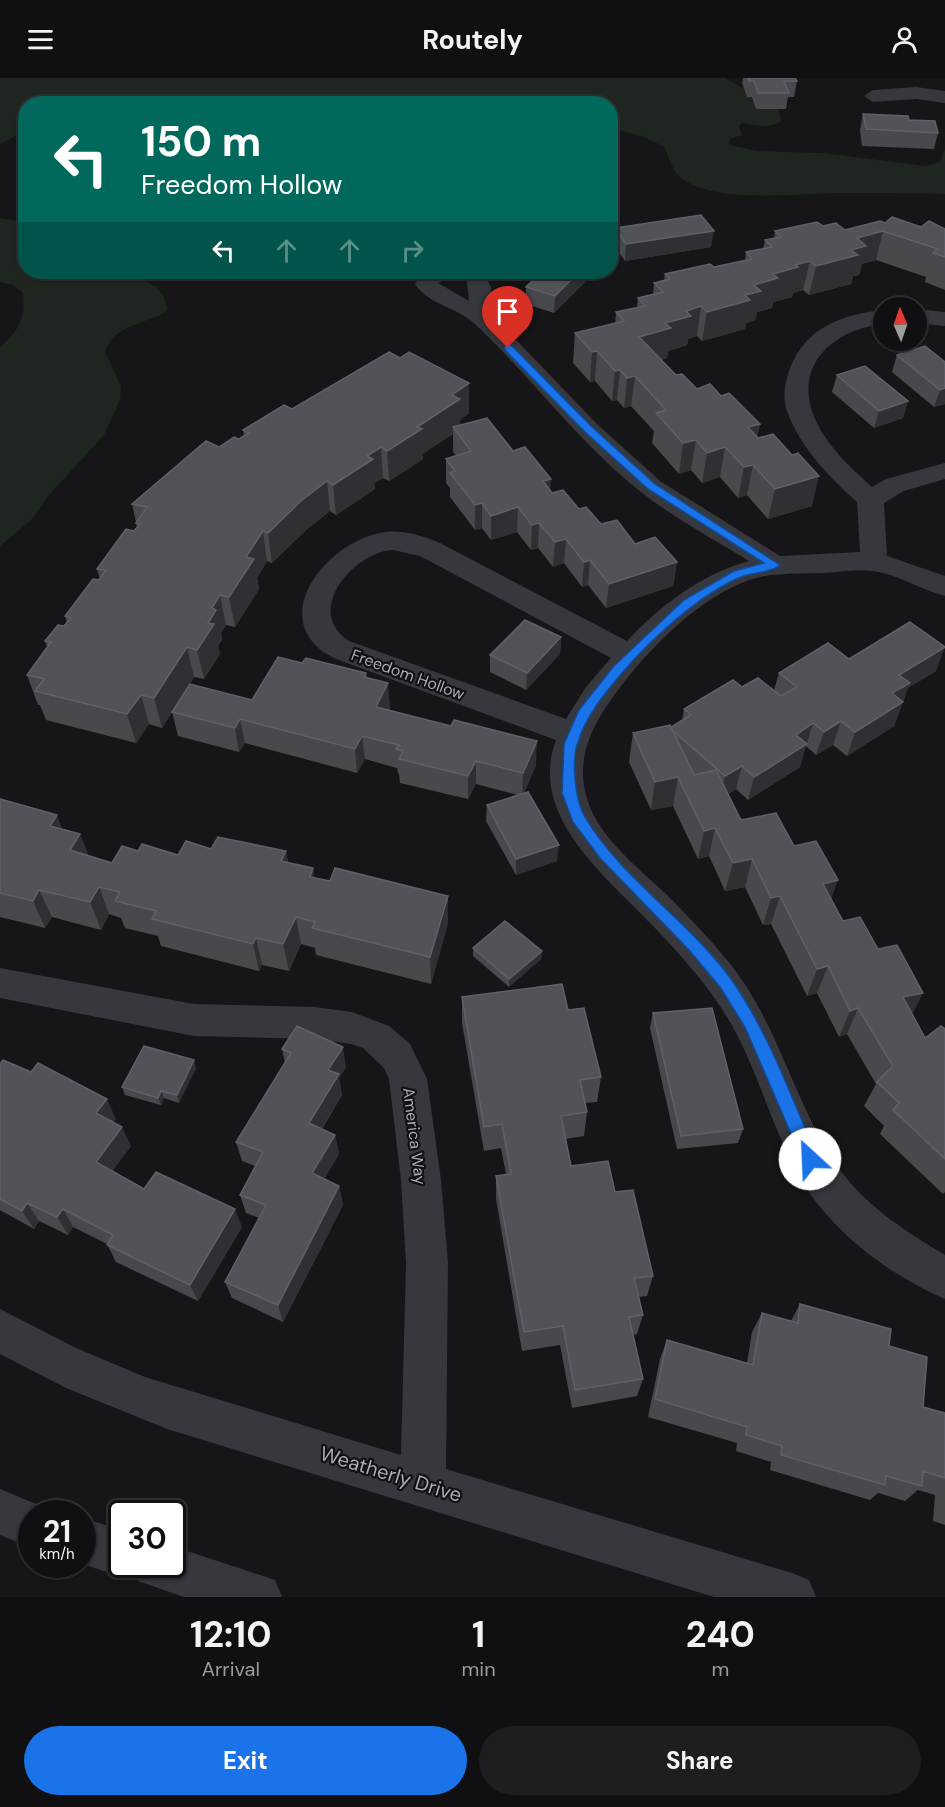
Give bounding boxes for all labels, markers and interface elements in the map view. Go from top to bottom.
text: Routely [422,22,523,57]
icon: menu [24,23,57,56]
icon: person [888,23,921,56]
text: 150 m [141,114,261,169]
icon: left [42,120,120,198]
text: Freedom Hollow [141,167,342,202]
icon: left [207,234,240,267]
icon: ahead [270,234,303,267]
icon: ahead [333,234,366,267]
icon: right [396,234,429,267]
pin [482,286,533,348]
icon: arrive [491,295,524,328]
north arrow [873,297,927,351]
map controls [873,297,927,351]
street label: Freedom Hollow [348,644,467,705]
street label: America Way [398,1086,431,1186]
position arrow [778,1127,842,1191]
street label: Weatherly Drive [317,1440,465,1508]
speed limit sign: 30 [108,1500,186,1578]
text: 21 [43,1512,71,1551]
text: km/h [39,1544,75,1564]
text: 12:10 [190,1611,272,1658]
text: 1 [472,1611,485,1658]
text: 240 [686,1611,755,1658]
text: Arrival [202,1656,260,1682]
text: min [462,1656,496,1682]
text: m [711,1656,729,1682]
button: Exit [24,1726,467,1795]
button: Share [479,1726,921,1795]

